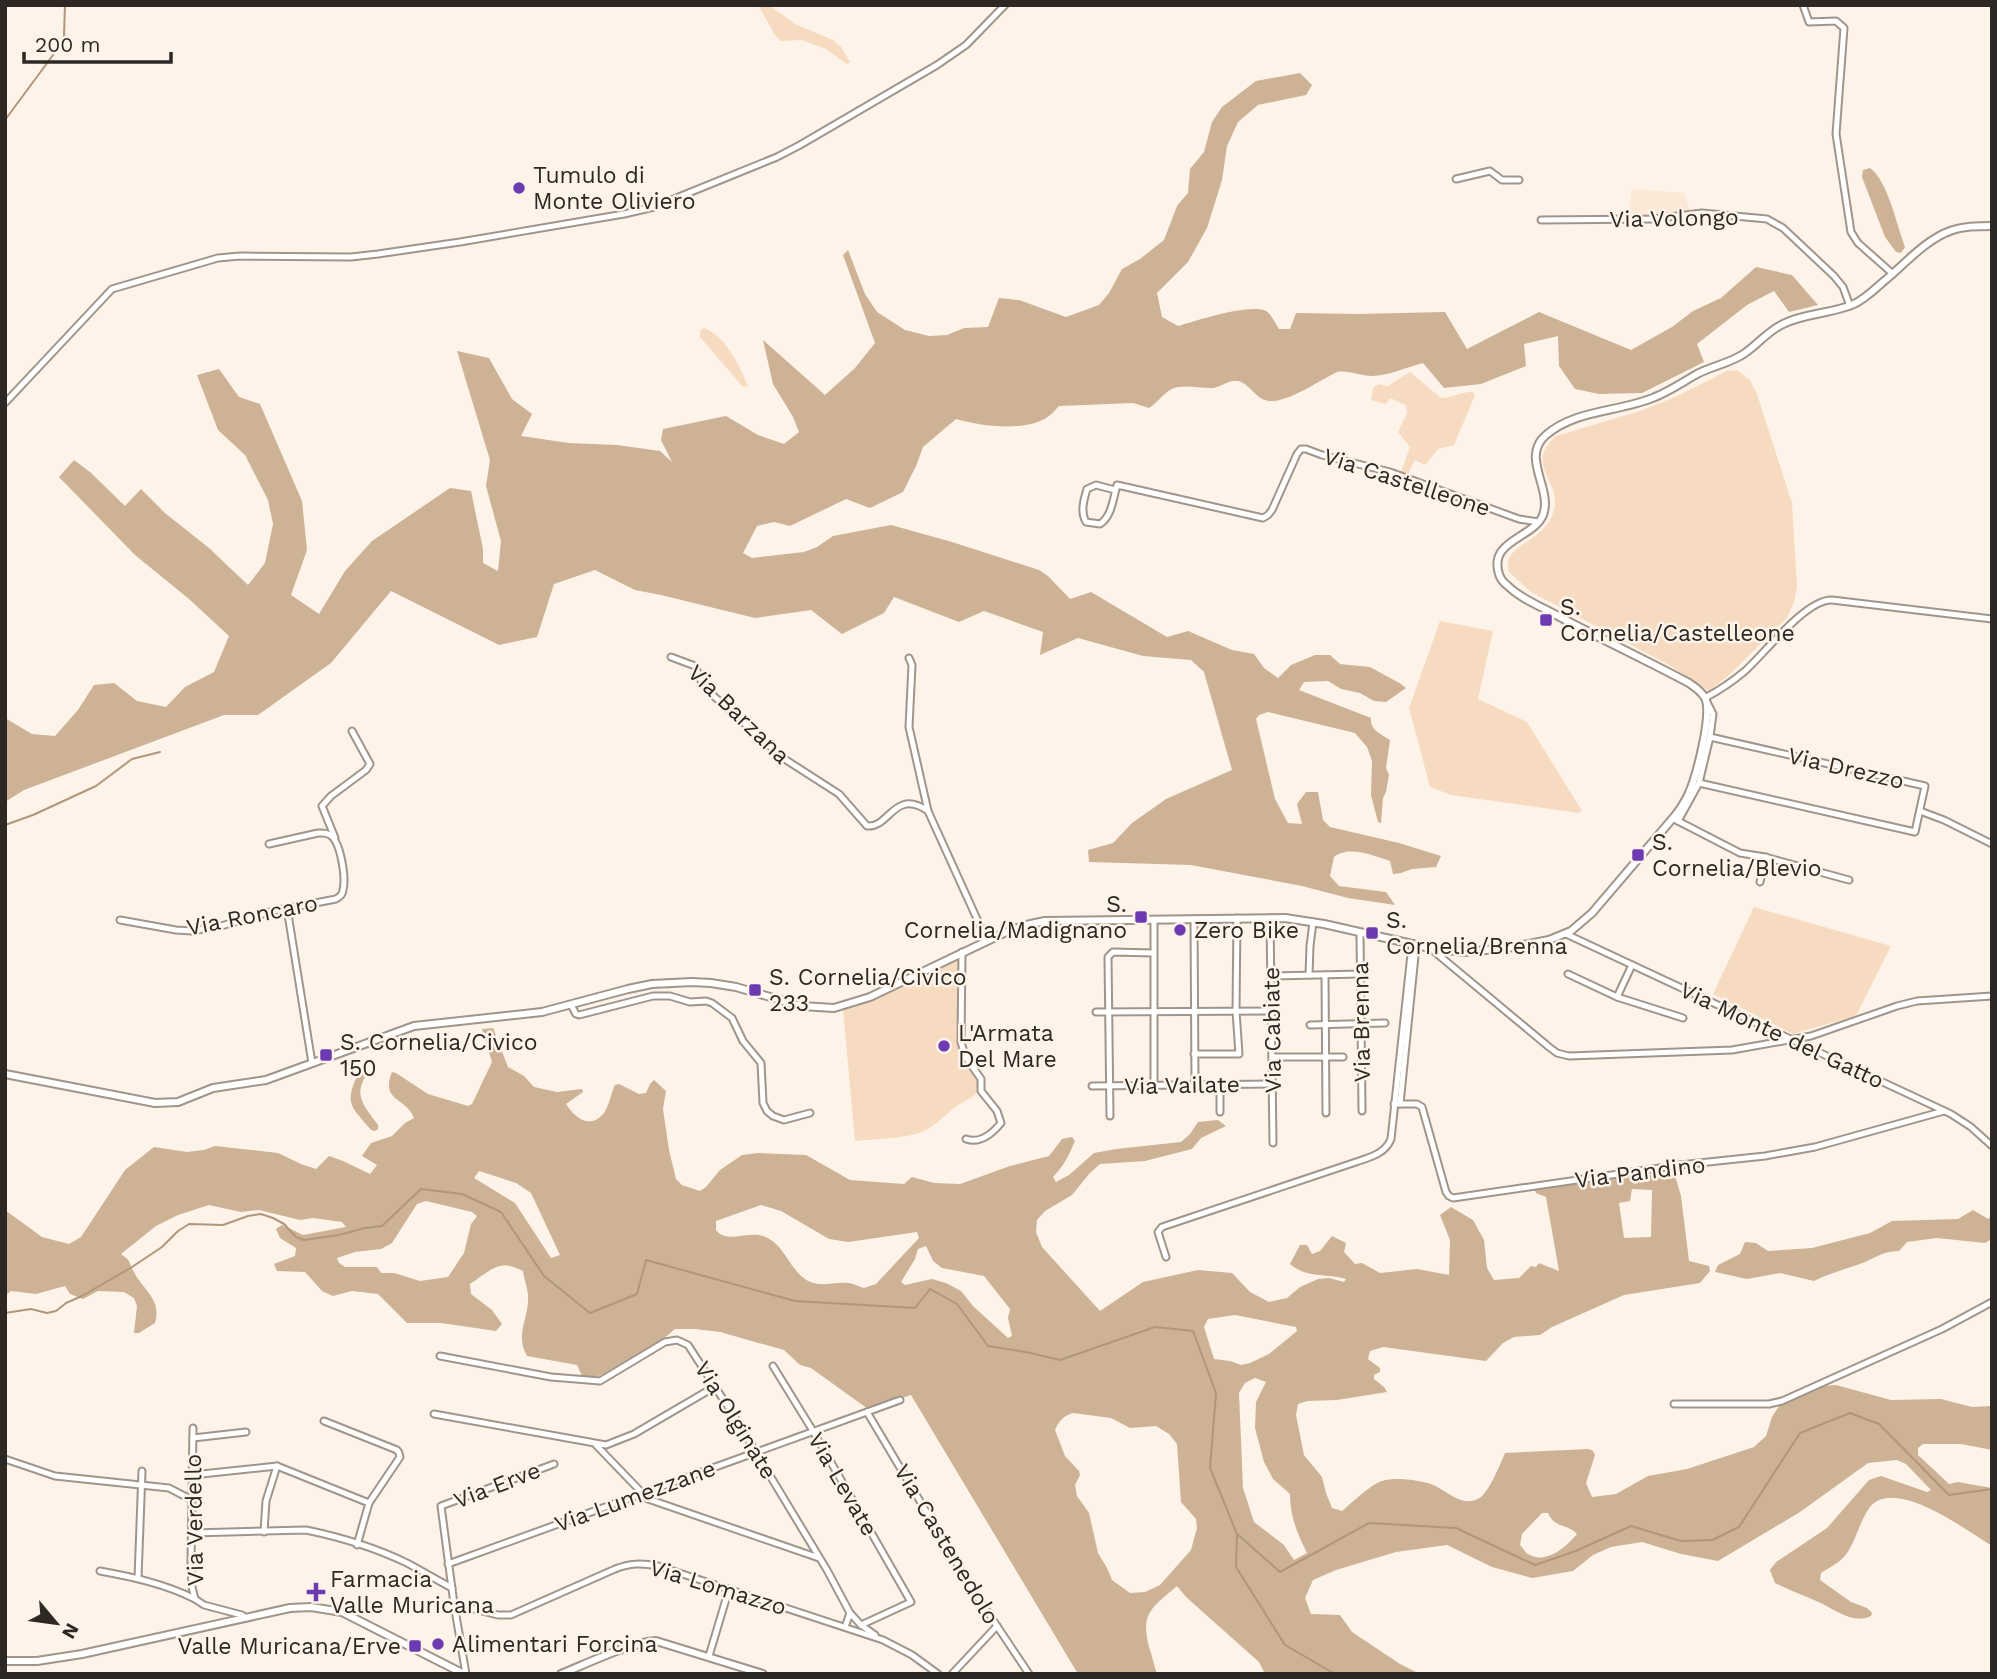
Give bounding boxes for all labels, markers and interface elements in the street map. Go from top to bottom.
scale bar [24,21,172,65]
text: 200 m [35,32,101,57]
place label: Tumulo di Monte Oliviero [533,162,696,215]
marker: Tumulo di Monte Oliviero [511,180,527,196]
street label: Via Volongo [1609,204,1739,233]
street label: Via Castelleone [1320,443,1494,522]
place label: S. Cornelia/Castelleone [1560,594,1795,647]
marker: S. Cornelia/Castelleone [1538,612,1554,628]
street label: Via Barzana [682,659,795,770]
street label: Via Drezzo [1785,742,1907,795]
place label: S. Cornelia/Blevio [1652,829,1822,882]
marker: S. Cornelia/Blevio [1630,847,1646,863]
street label: Via Roncaro [184,890,320,941]
place label: S. Cornelia/Madignano [904,891,1127,944]
place label: S. Cornelia/Brenna [1386,907,1568,960]
marker: S. Cornelia/Madignano [1133,909,1149,925]
place label: Zero Bike [1194,917,1299,944]
marker: Zero Bike [1172,922,1188,938]
marker: S. Cornelia/Brenna [1364,925,1380,941]
street label: Via Brenna [1347,962,1376,1082]
place label: S. Cornelia/Civico 233 [769,964,967,1017]
street label: Via Cabiate [1258,967,1287,1093]
street label: Via Monte del Gatto [1675,976,1888,1095]
marker: S. Cornelia/Civico 233 [747,982,763,998]
place label: L'Armata Del Mare [958,1020,1057,1073]
place label: S. Cornelia/Civico 150 [340,1029,538,1082]
marker: L'Armata Del Mare [936,1038,952,1054]
marker: S. Cornelia/Civico 150 [318,1047,334,1063]
street label: Via Vailate [1124,1071,1240,1100]
street label: Via Pandino [1573,1151,1707,1194]
street label: Via Olginate [689,1356,782,1484]
street label: Via Levate [802,1428,883,1541]
street label: Via Verdello [180,1454,209,1586]
street label: Via Lumezzane [551,1455,719,1538]
street label: Via Erve [450,1457,544,1514]
street label: Via Castenedolo [888,1459,1005,1629]
street label: Via Lomazzo [646,1554,790,1621]
place label: Farmacia Valle Muricana [330,1566,494,1619]
marker: Farmacia Valle Muricana [308,1584,324,1600]
north arrow [21,1588,91,1658]
text: N [57,1619,84,1643]
place label: Alimentari Forcina [452,1631,657,1658]
place label: Valle Muricana/Erve [178,1633,401,1660]
marker: Alimentari Forcina [430,1636,446,1652]
marker: Valle Muricana/Erve [407,1638,423,1654]

